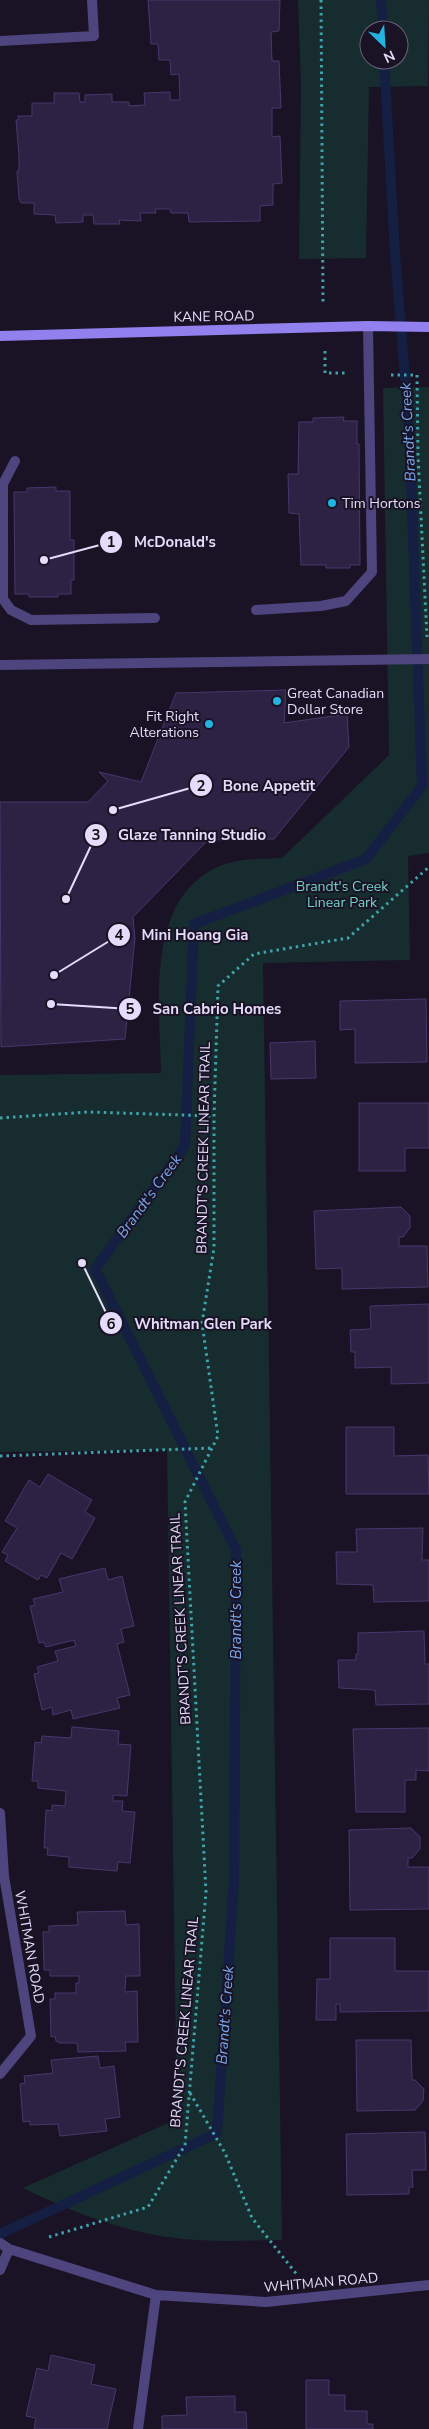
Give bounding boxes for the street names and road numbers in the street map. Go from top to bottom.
street label: KANE ROAD [173,306,255,327]
street label: BRANDT'S CREEK LINEAR TRAIL [192,1042,215,1254]
street label: BRANDT'S CREEK LINEAR TRAIL [165,1512,196,1725]
street label: WHITMAN ROAD [10,1889,49,2005]
street label: BRANDT'S CREEK LINEAR TRAIL [166,1915,203,2128]
street label: WHITMAN ROAD [263,2268,379,2297]

